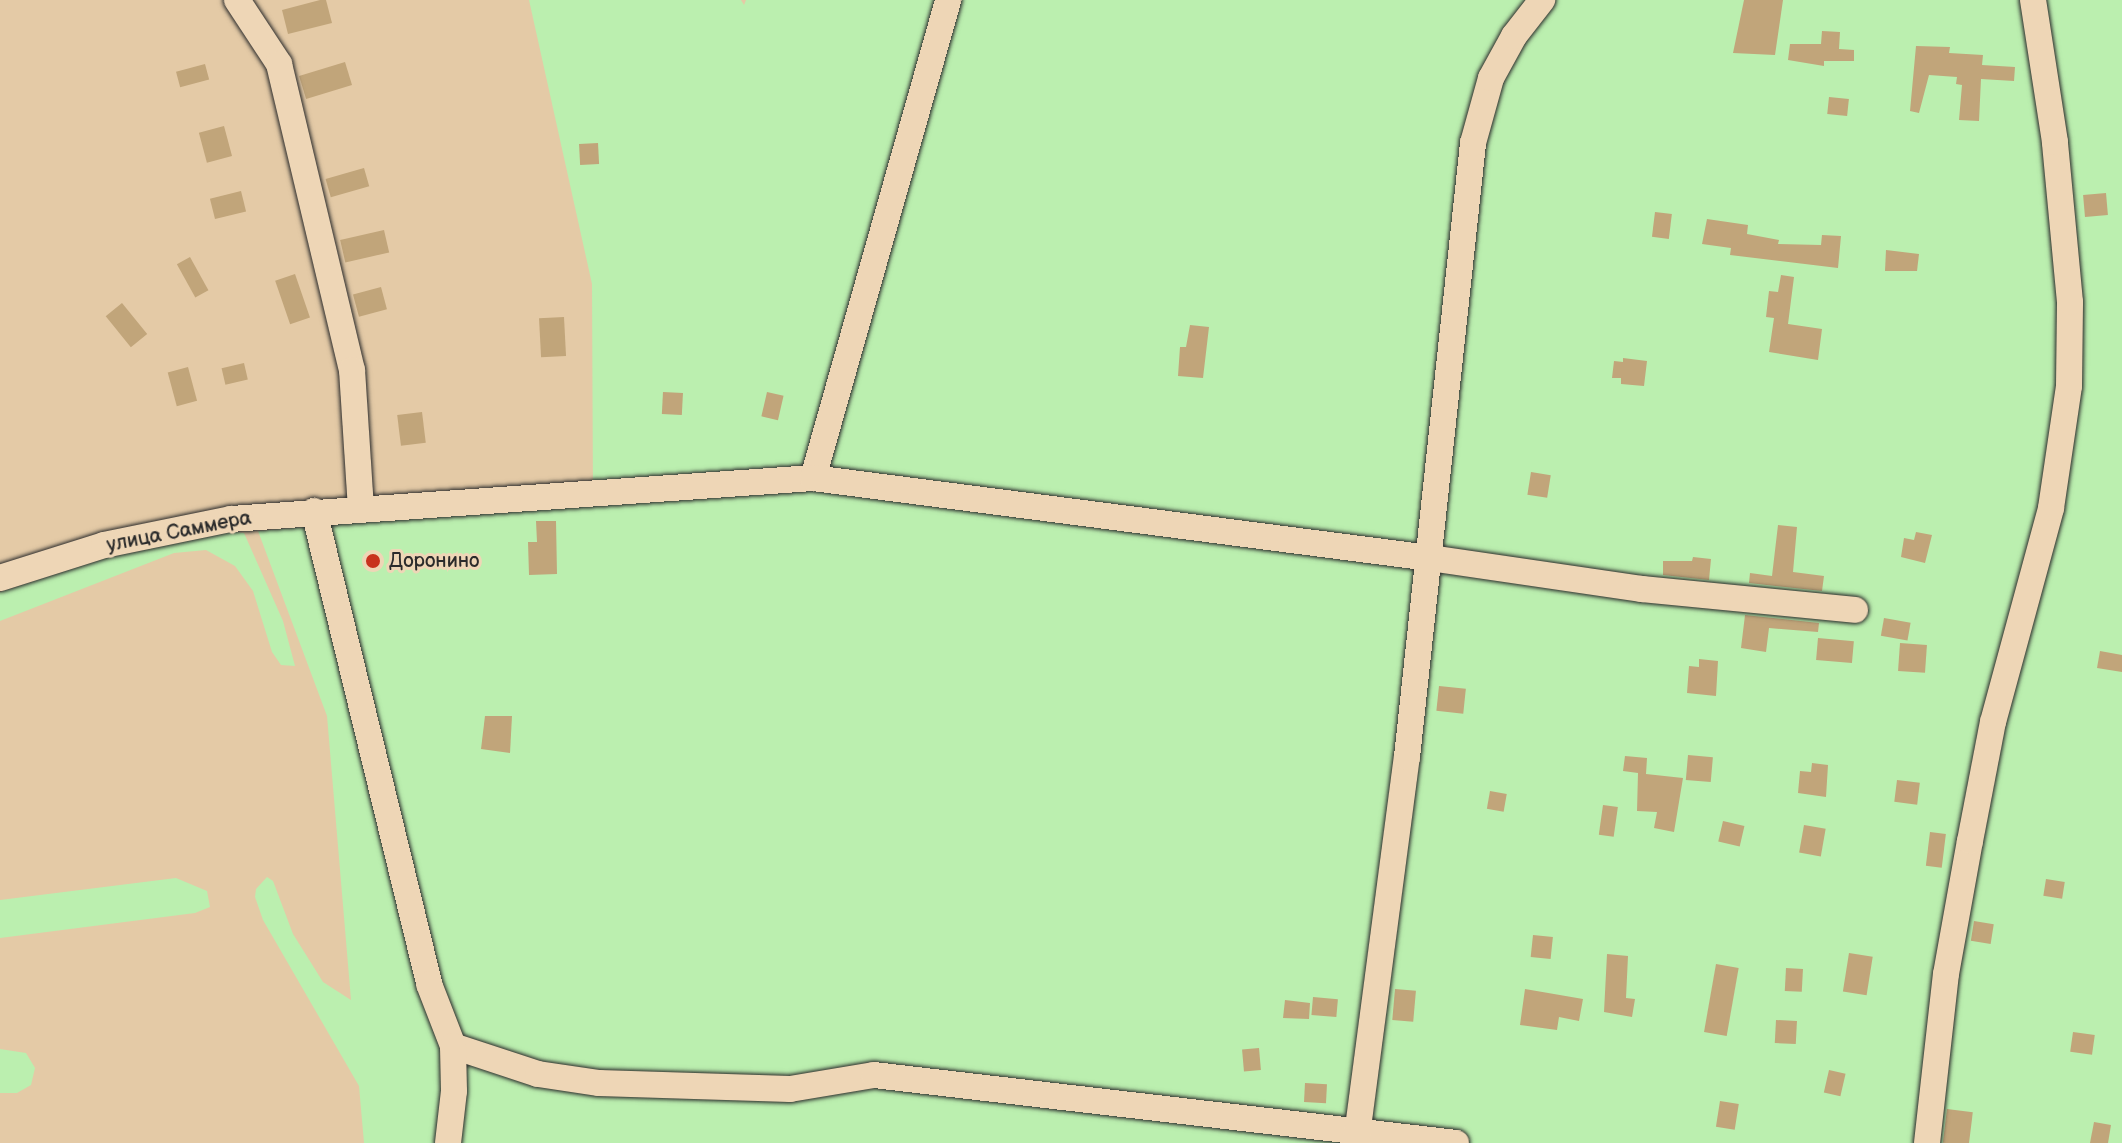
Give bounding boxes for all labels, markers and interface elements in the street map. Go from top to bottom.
street label: улица Саммера [105,506,253,558]
place label: Доронино [389,549,480,573]
marker: Доронино [364,552,382,570]

